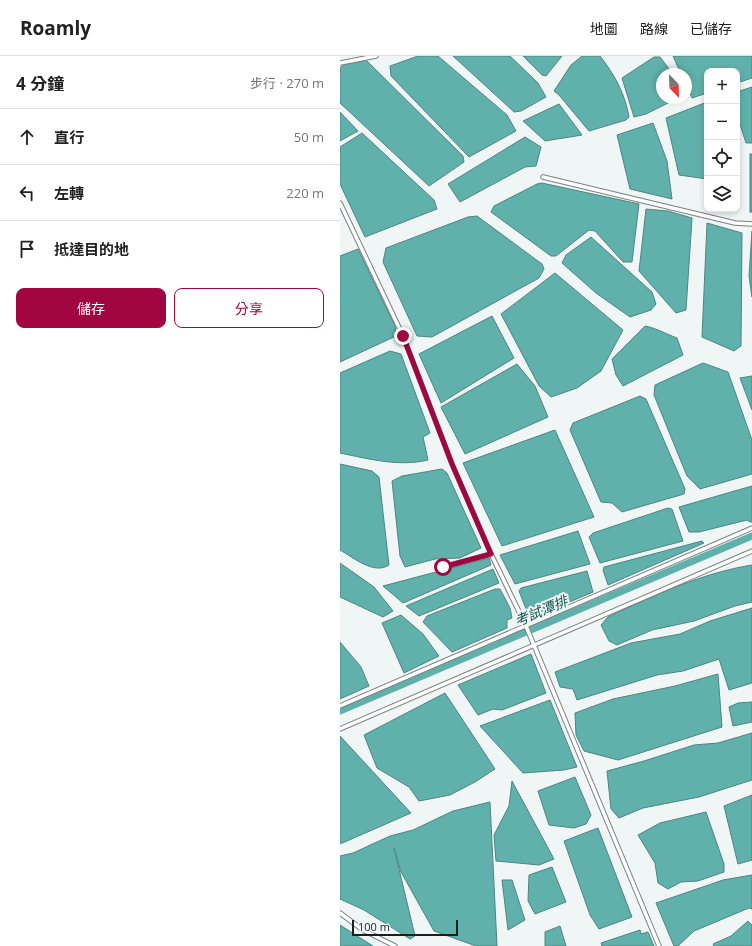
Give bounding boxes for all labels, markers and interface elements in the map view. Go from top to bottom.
text: Roamly [20,15,91,41]
text: 地圖 [590,19,618,38]
text: 路線 [640,19,668,38]
text: 已儲存 [690,19,732,38]
north arrow [656,68,692,104]
map controls [704,68,740,212]
button: + [704,68,740,104]
text: 4 分鐘 [16,72,64,95]
text: 步行 · 270 m [250,74,324,92]
button: − [704,104,740,140]
icon: ahead [16,126,38,148]
text: 直行 [54,127,84,147]
text: 50 m [294,128,324,146]
button: locate [704,140,740,176]
button: layers [704,176,740,212]
icon: left [16,182,38,204]
text: 左轉 [54,183,84,203]
text: 220 m [286,184,324,202]
icon: arrive [16,238,38,260]
text: 抵達目的地 [54,239,129,259]
button: 儲存 [16,288,166,328]
button: 分享 [174,288,324,328]
route end [394,327,412,345]
route start [434,558,452,576]
water label: 考試潭排 [511,590,572,630]
scale bar [352,918,458,937]
text: 100 m [358,919,390,934]

